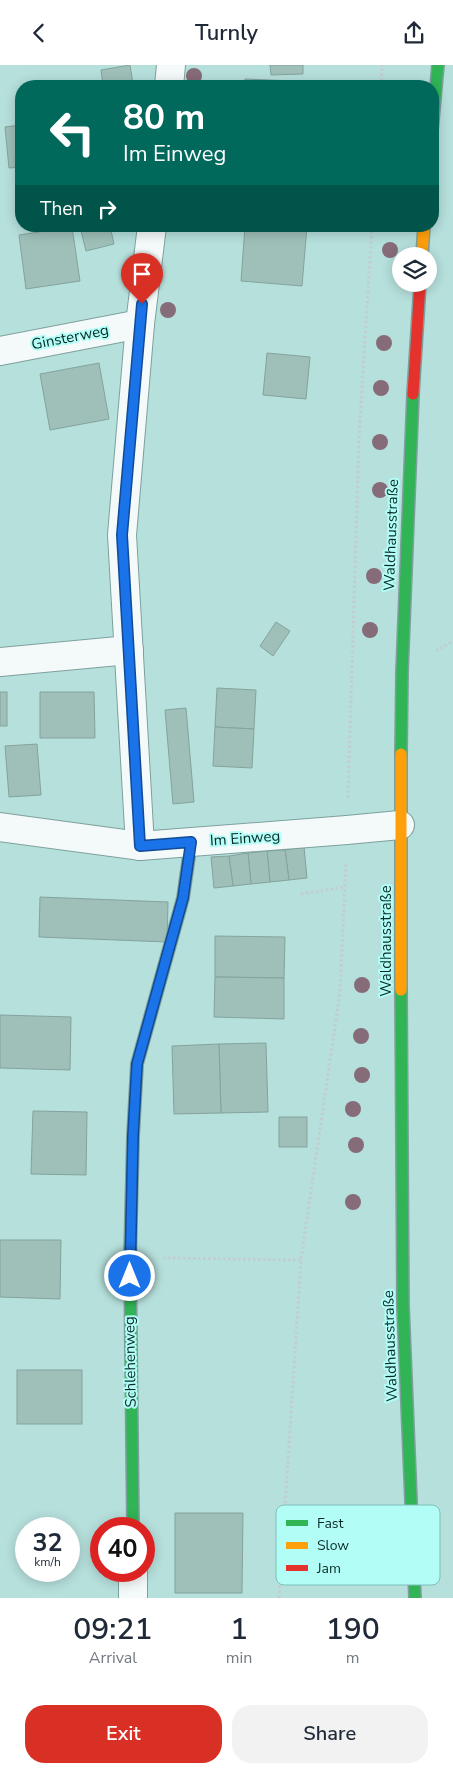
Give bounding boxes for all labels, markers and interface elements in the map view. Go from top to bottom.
text: Turnly [195,18,258,48]
icon: back [25,19,53,47]
icon: share [400,19,428,47]
text: 80 m [123,94,205,141]
icon: left [40,100,105,165]
text: Im Einweg [123,139,226,169]
icon: right [93,195,121,223]
text: Then [40,196,83,222]
map controls [392,247,437,292]
button: layers [392,247,437,292]
pin [121,253,163,304]
icon: arrive [128,260,156,288]
street label: Ginsterweg [30,320,110,354]
street label: Waldhausstraße [379,479,403,591]
street label: Im Einweg [209,826,281,850]
street label: Waldhausstraße [376,885,396,997]
position arrow [103,1249,155,1301]
street label: Waldhausstraße [378,1290,402,1402]
street label: Schlehenweg [119,1316,141,1408]
legend [276,1505,440,1585]
text: Fast [317,1514,343,1533]
speed limit sign: 40 [90,1517,155,1582]
text: 32 [32,1526,63,1560]
text: Slow [317,1536,349,1555]
text: km/h [34,1554,61,1570]
text: Jam [316,1559,341,1578]
text: 09:21 [73,1609,152,1650]
text: 1 [230,1609,248,1650]
text: 190 [326,1609,380,1650]
text: Arrival [89,1647,137,1669]
text: min [226,1647,252,1669]
text: m [346,1647,360,1669]
button: Exit [25,1705,222,1763]
button: Share [232,1705,428,1763]

